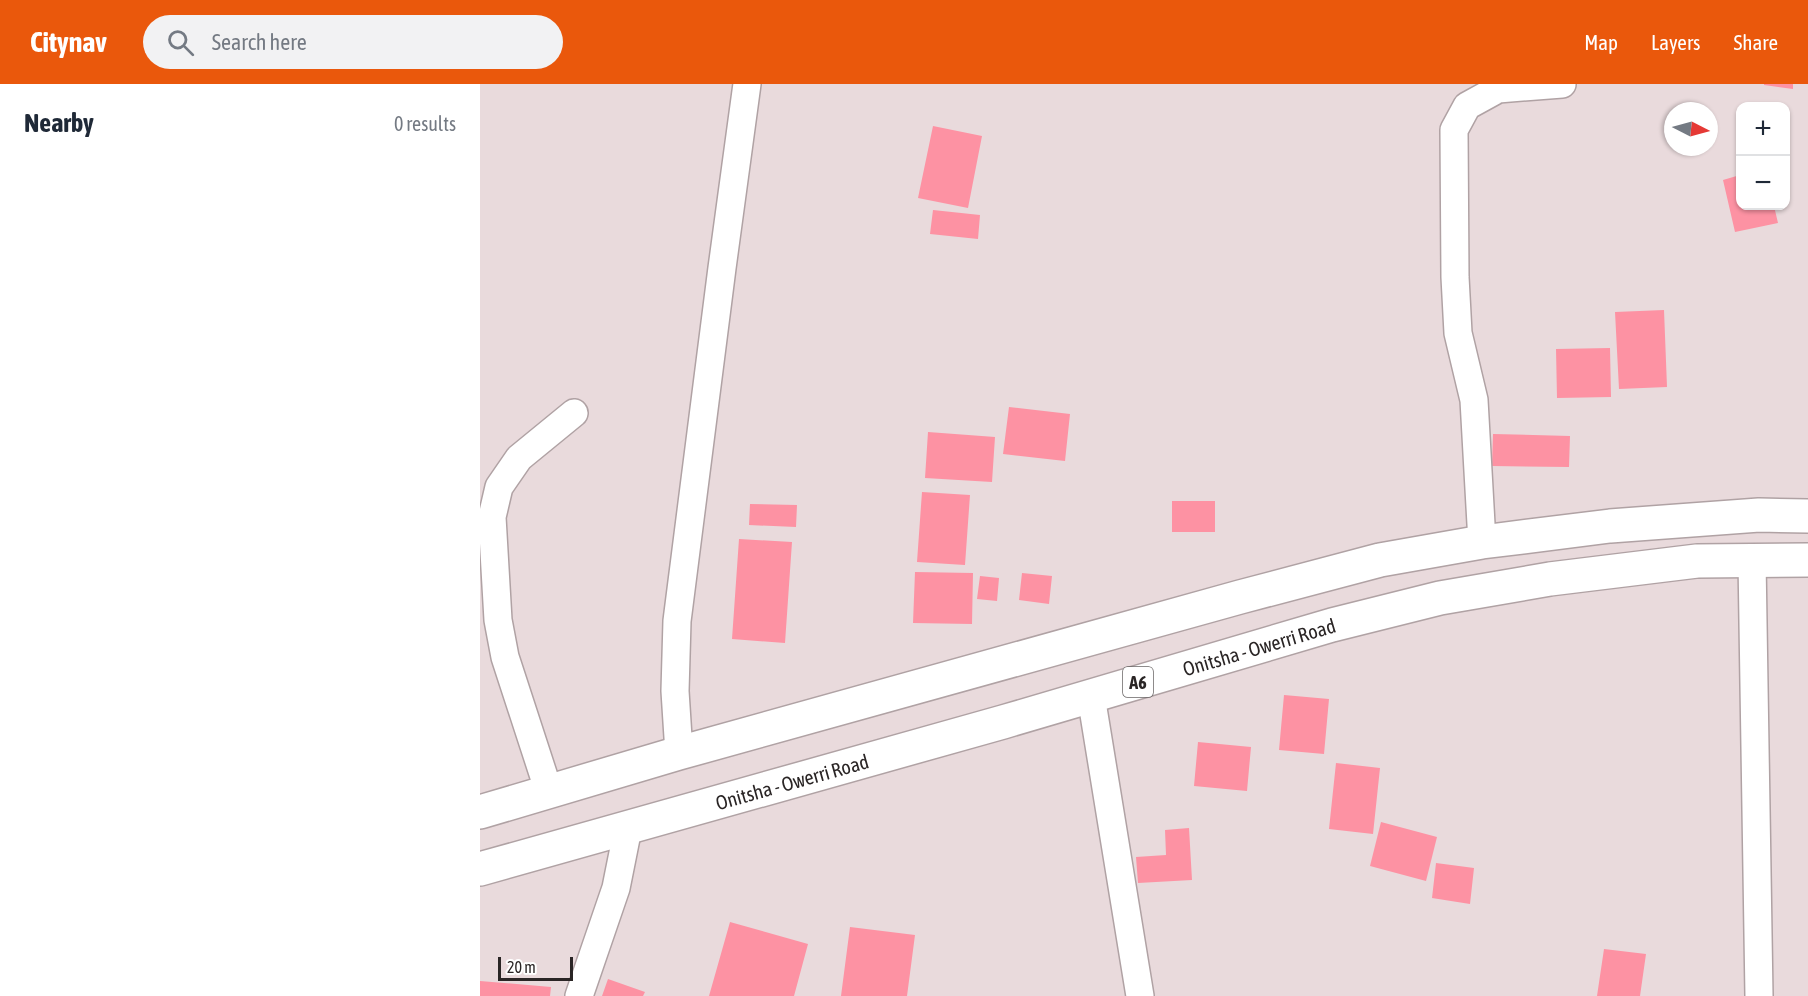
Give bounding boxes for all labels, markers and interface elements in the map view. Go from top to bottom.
search box [143,15,563,69]
text: Citynav [30,26,107,58]
icon: search [164,26,197,59]
text: Search here [212,29,307,55]
text: Map [1584,30,1618,54]
text: Layers [1651,30,1701,54]
text: Share [1734,30,1778,54]
north arrow [1664,102,1718,156]
map controls [1736,102,1790,210]
button: + [1736,102,1790,156]
text: Nearby [24,108,94,138]
text: 0 results [394,112,456,135]
button: − [1736,156,1790,210]
street label: Onitsha - Owerri Road [1180,613,1338,680]
road number: A6 [1123,667,1153,697]
street label: Onitsha - Owerri Road [713,749,871,814]
scale bar [498,954,573,982]
text: 20 m [507,958,536,976]

